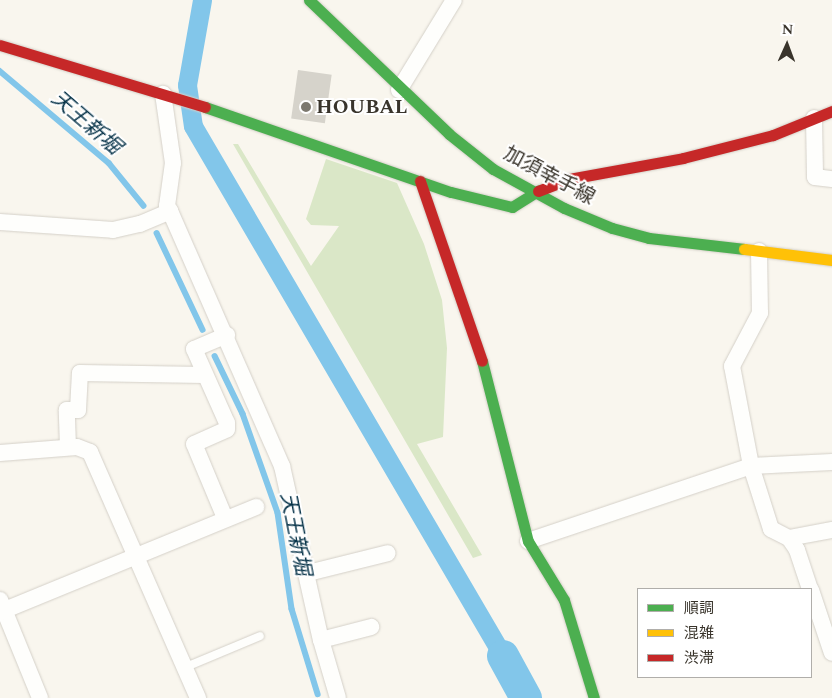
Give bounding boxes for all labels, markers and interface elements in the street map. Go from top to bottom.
text: N [781,19,794,40]
north arrow [762,20,812,70]
water label: 天王新堀 [46,86,126,160]
place label: HOUBAL [316,95,408,119]
marker: HOUBAL [300,101,312,113]
street label: 加須幸手線 [499,142,599,210]
water label: 天王新堀 [275,490,315,578]
legend [637,588,812,678]
text: 順調 [684,597,714,620]
text: 混雑 [684,622,714,645]
text: 渋滞 [684,647,714,670]

